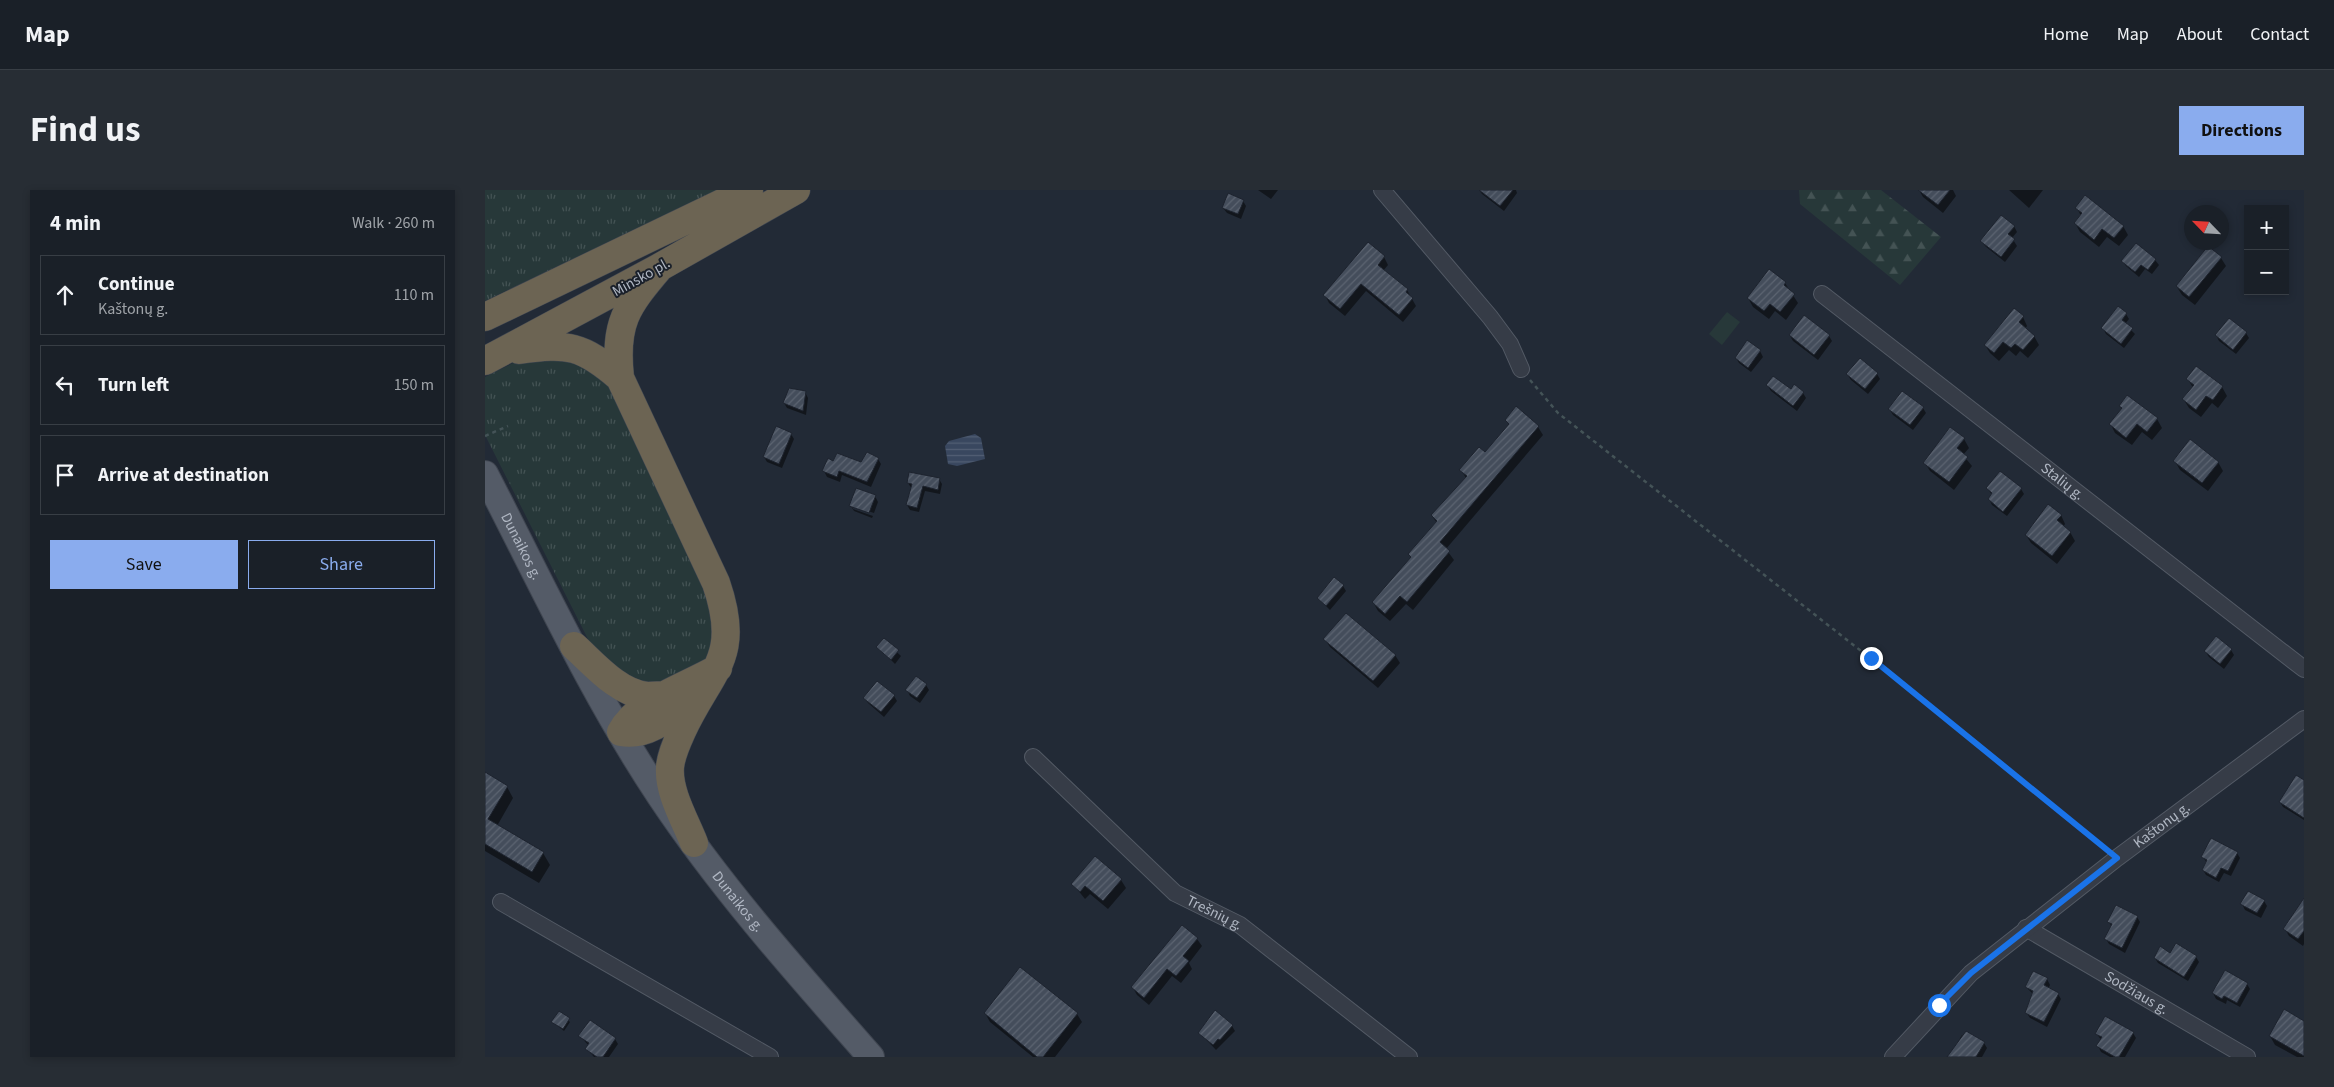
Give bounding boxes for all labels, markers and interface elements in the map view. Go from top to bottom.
text: Map [25,17,70,52]
text: Home [2043,22,2089,47]
text: Map [2117,22,2149,47]
text: About [2177,22,2222,47]
text: Contact [2250,22,2309,47]
text: Find us [30,105,140,155]
button: Directions [2179,106,2304,155]
north arrow [2184,205,2229,250]
map controls [2244,205,2289,295]
button: + [2244,205,2289,250]
text: 4 min [50,208,101,238]
text: Walk · 260 m [352,212,435,234]
button: − [2244,250,2289,295]
street label: Minsko pl. [608,253,674,302]
text: Continue [98,271,175,298]
icon: ahead [51,281,79,309]
text: 110 m [394,284,434,306]
text: Kaštonų g. [98,298,168,320]
icon: left [51,371,79,399]
text: Turn left [98,372,169,399]
text: 150 m [394,374,434,396]
street label: Stalių g. [2036,458,2089,505]
icon: arrive [51,461,79,489]
text: Arrive at destination [98,462,269,489]
street label: Dunaikos g. [495,509,547,584]
button: Save [50,540,238,589]
button: Share [248,540,435,589]
route end [1860,647,1883,670]
street label: Kaštonų g. [2129,797,2195,853]
street label: Dunaikos g. [707,867,769,937]
street label: Trešnių g. [1183,890,1248,935]
street label: Sodžiaus g. [2100,966,2172,1020]
route start [1928,994,1951,1017]

